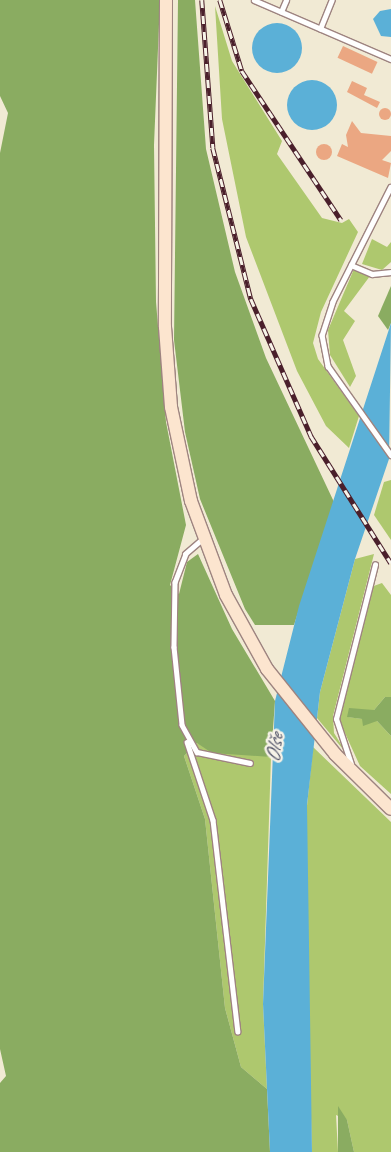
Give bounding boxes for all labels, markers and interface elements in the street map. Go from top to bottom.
water label: Olše [260,732,288,764]

